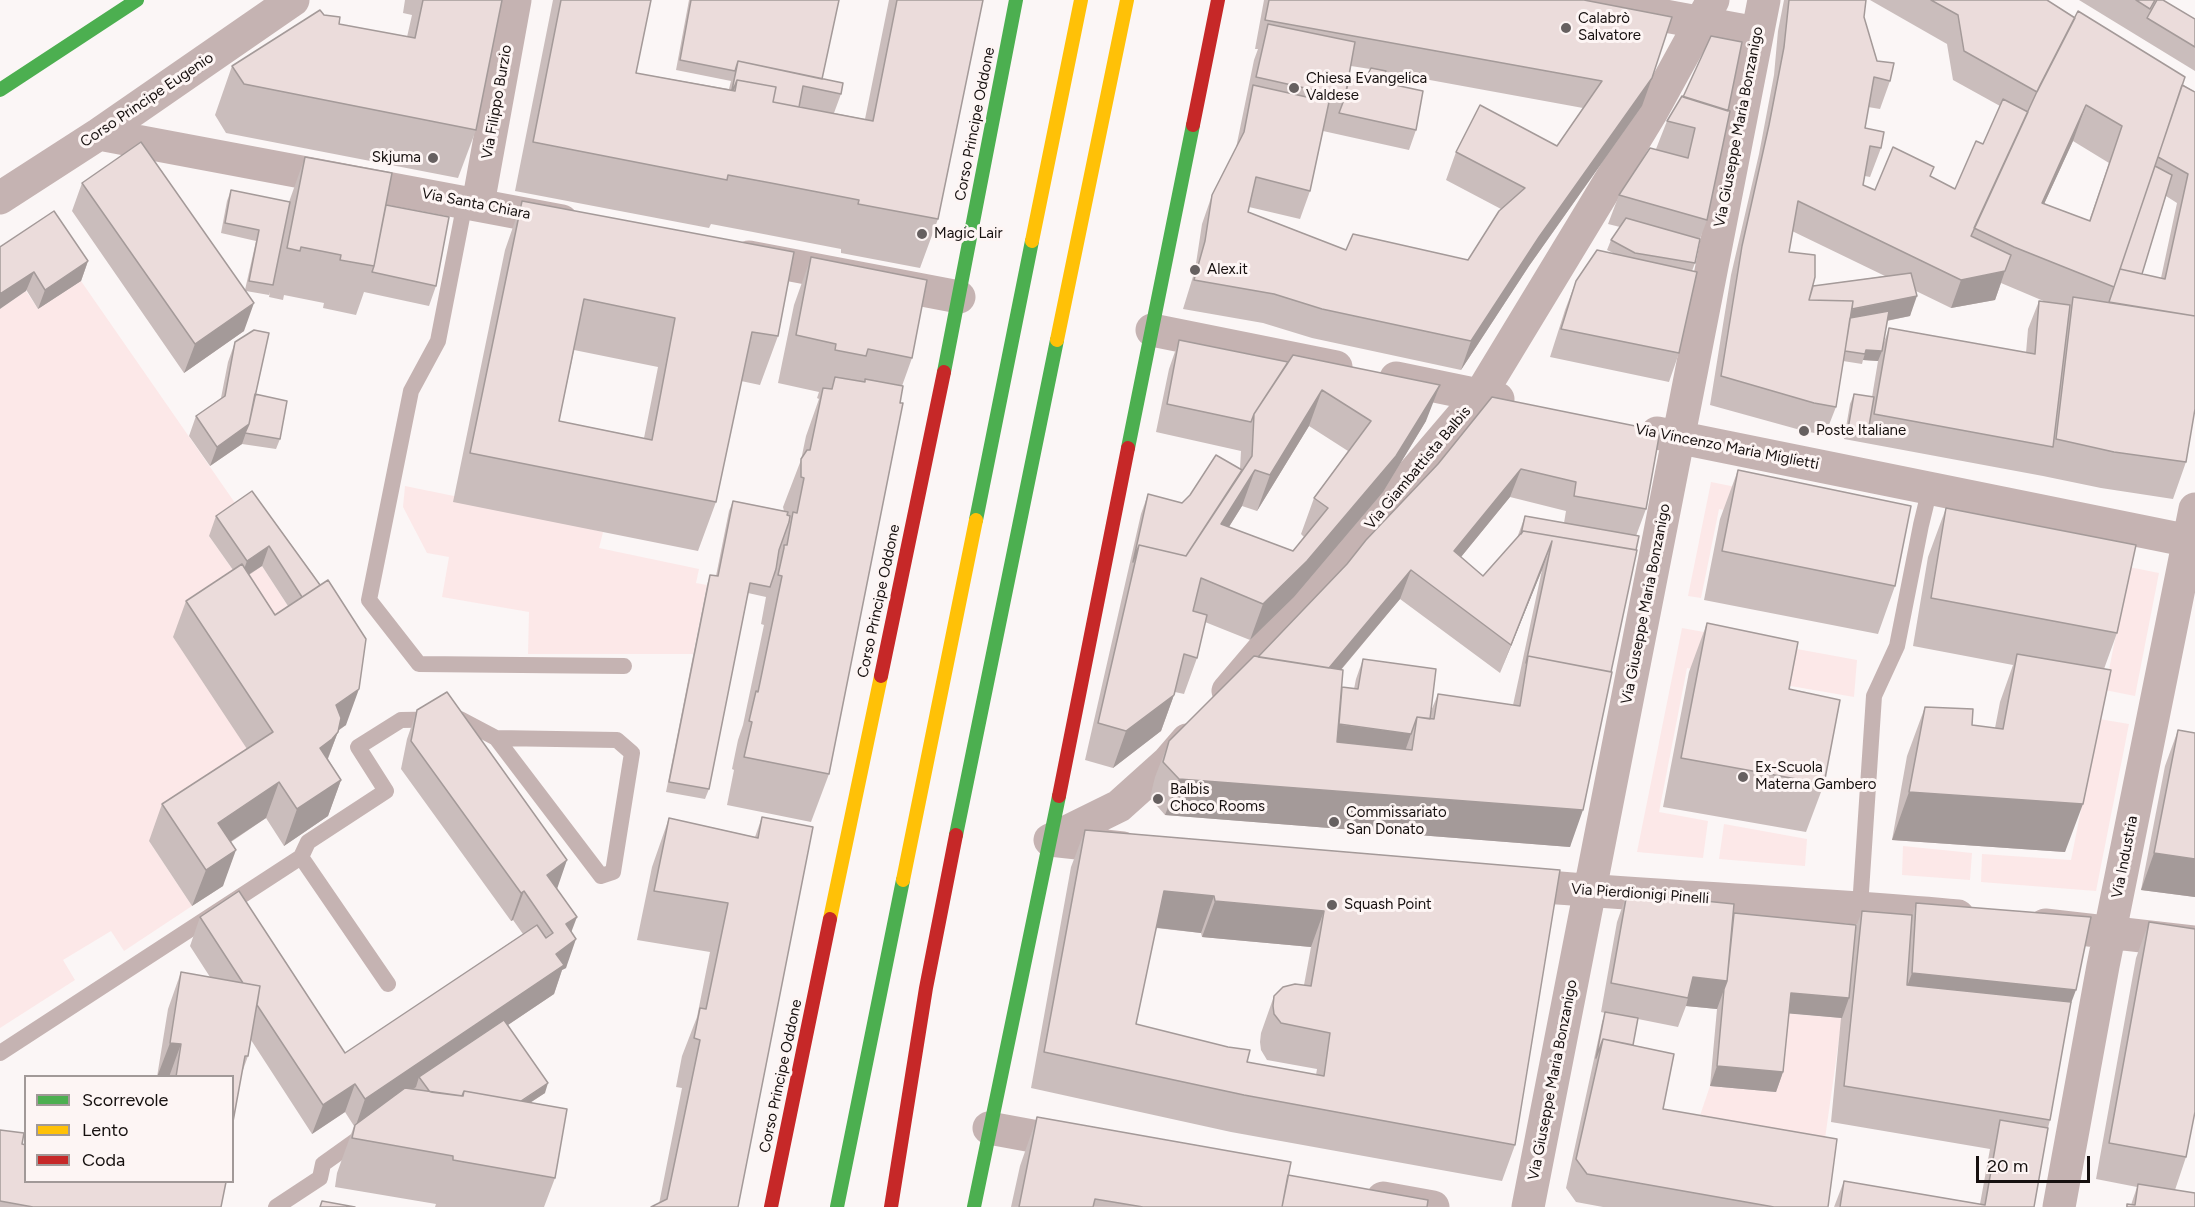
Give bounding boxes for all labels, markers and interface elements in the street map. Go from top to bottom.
place label: Calabrò Salvatore [1578,10,1641,45]
marker: Calabrò Salvatore [1559,21,1573,35]
street label: Via Giuseppe Maria Bonzanigo [1711,25,1767,229]
street label: Via Filippo Burzio [478,43,516,161]
street label: Corso Principe Oddone [951,46,999,202]
street label: Corso Principe Eugenio [77,49,217,151]
place label: Chiesa Evangelica Valdese [1306,70,1427,105]
marker: Chiesa Evangelica Valdese [1287,81,1301,95]
place label: Skjuma [372,149,421,167]
marker: Skjuma [426,151,440,165]
street label: Via Santa Chiara [420,185,532,223]
place label: Magic Lair [934,225,1002,243]
marker: Magic Lair [915,227,929,241]
place label: Alex.it [1207,261,1248,279]
marker: Alex.it [1188,263,1202,277]
street label: Via Giambattista Balbis [1361,403,1475,533]
street label: Via Vincenzo Maria Miglietti [1634,420,1820,474]
place label: Poste Italiane [1816,422,1906,440]
marker: Poste Italiane [1797,424,1811,438]
street label: Via Giuseppe Maria Bonzanigo [1618,502,1674,706]
street label: Corso Principe Oddone [854,523,904,679]
place label: Ex-Scuola Materna Gambero [1755,759,1877,794]
marker: Ex-Scuola Materna Gambero [1736,770,1750,784]
place label: Balbis Choco Rooms [1170,781,1265,816]
marker: Balbis Choco Rooms [1151,792,1165,806]
place label: Commissariato San Donato [1346,804,1447,839]
street label: Via Industria [2108,814,2142,900]
marker: Commissariato San Donato [1327,815,1341,829]
street label: Via Pierdionigi Pinelli [1570,880,1710,908]
place label: Squash Point [1344,896,1432,914]
marker: Squash Point [1325,898,1339,912]
street label: Via Giuseppe Maria Bonzanigo [1525,978,1581,1182]
street label: Corso Principe Oddone [756,998,806,1154]
legend [24,1075,234,1183]
text: Scorrevole [82,1089,168,1111]
text: Lento [82,1119,128,1141]
scale bar [1979,1144,2093,1182]
text: Coda [82,1149,125,1171]
text: 20 m [1987,1155,2028,1177]

